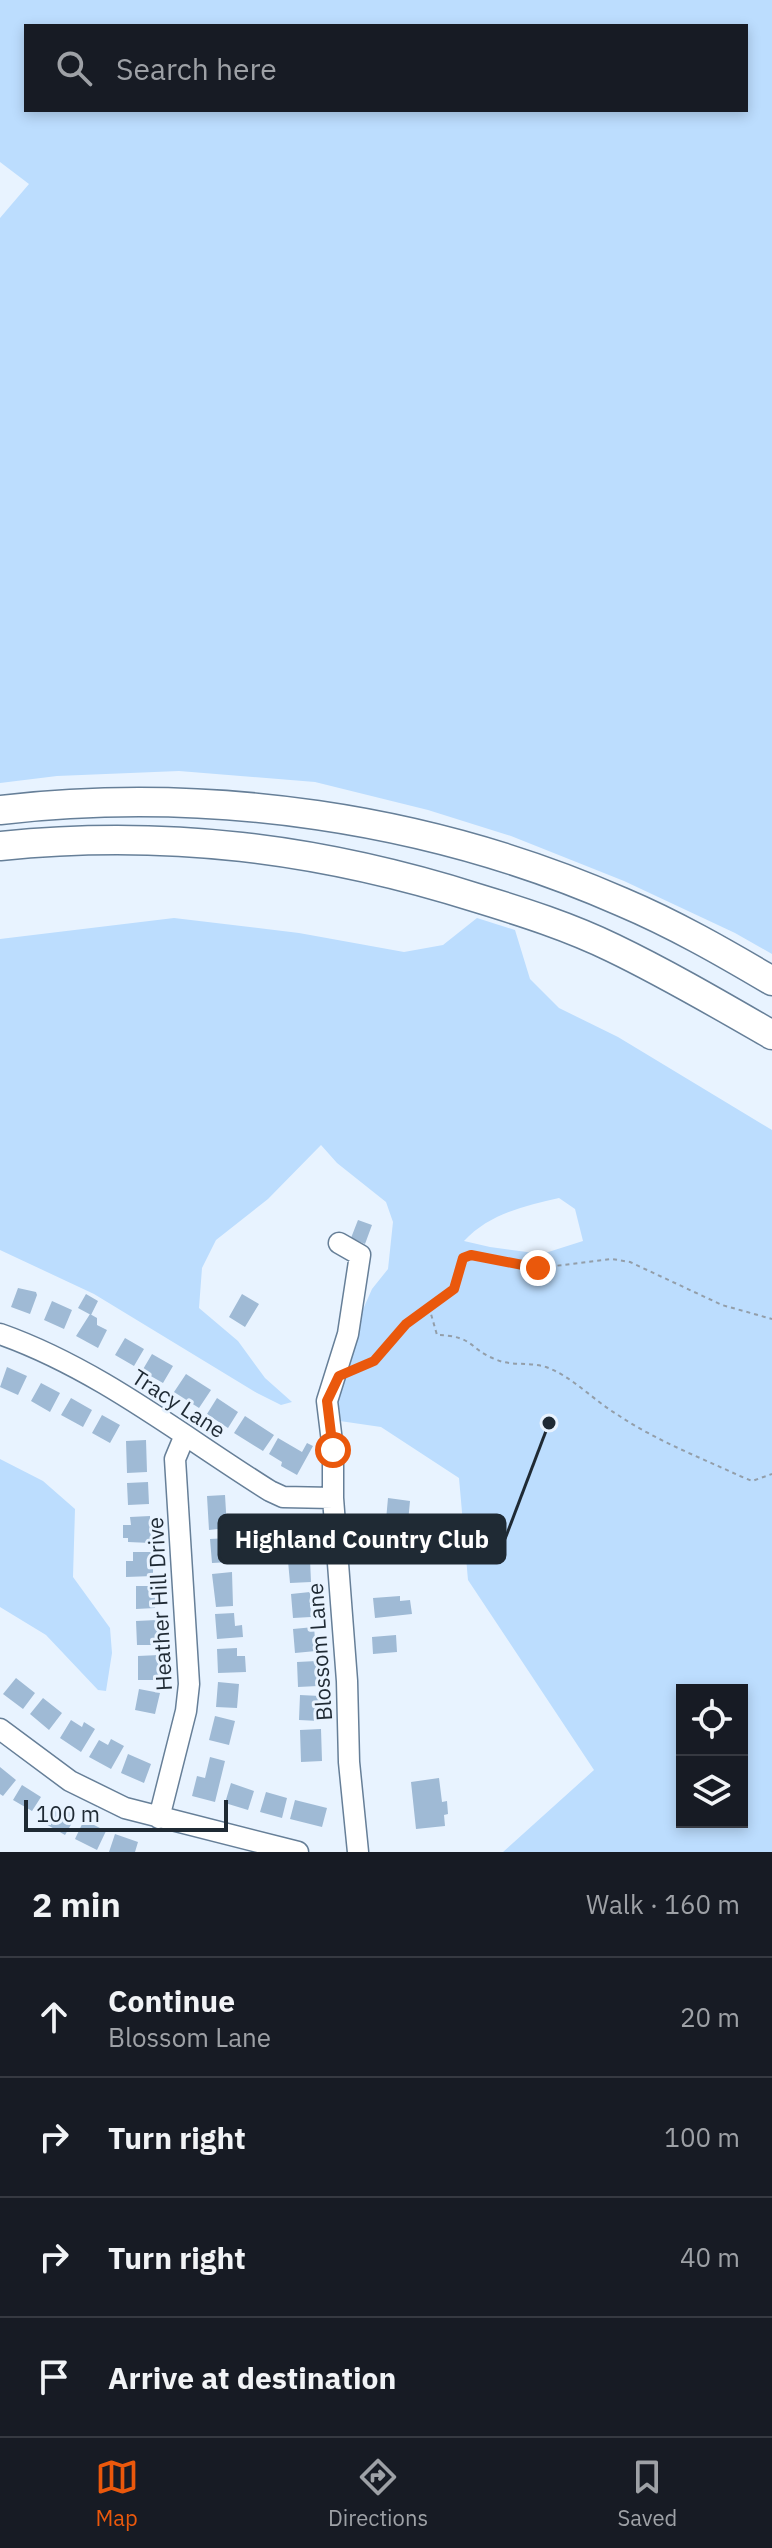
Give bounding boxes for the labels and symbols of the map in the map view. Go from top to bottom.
route end [520,1250,556,1286]
street label: Tracy Lane [127,1362,231,1444]
route start [315,1432,351,1468]
callout: Highland Country Club [219,1515,505,1563]
street label: Heather Hill Drive [140,1516,178,1692]
text: Highland Country Club [235,1523,489,1555]
street label: Blossom Lane [300,1582,338,1722]
scale bar [24,1796,228,1832]

